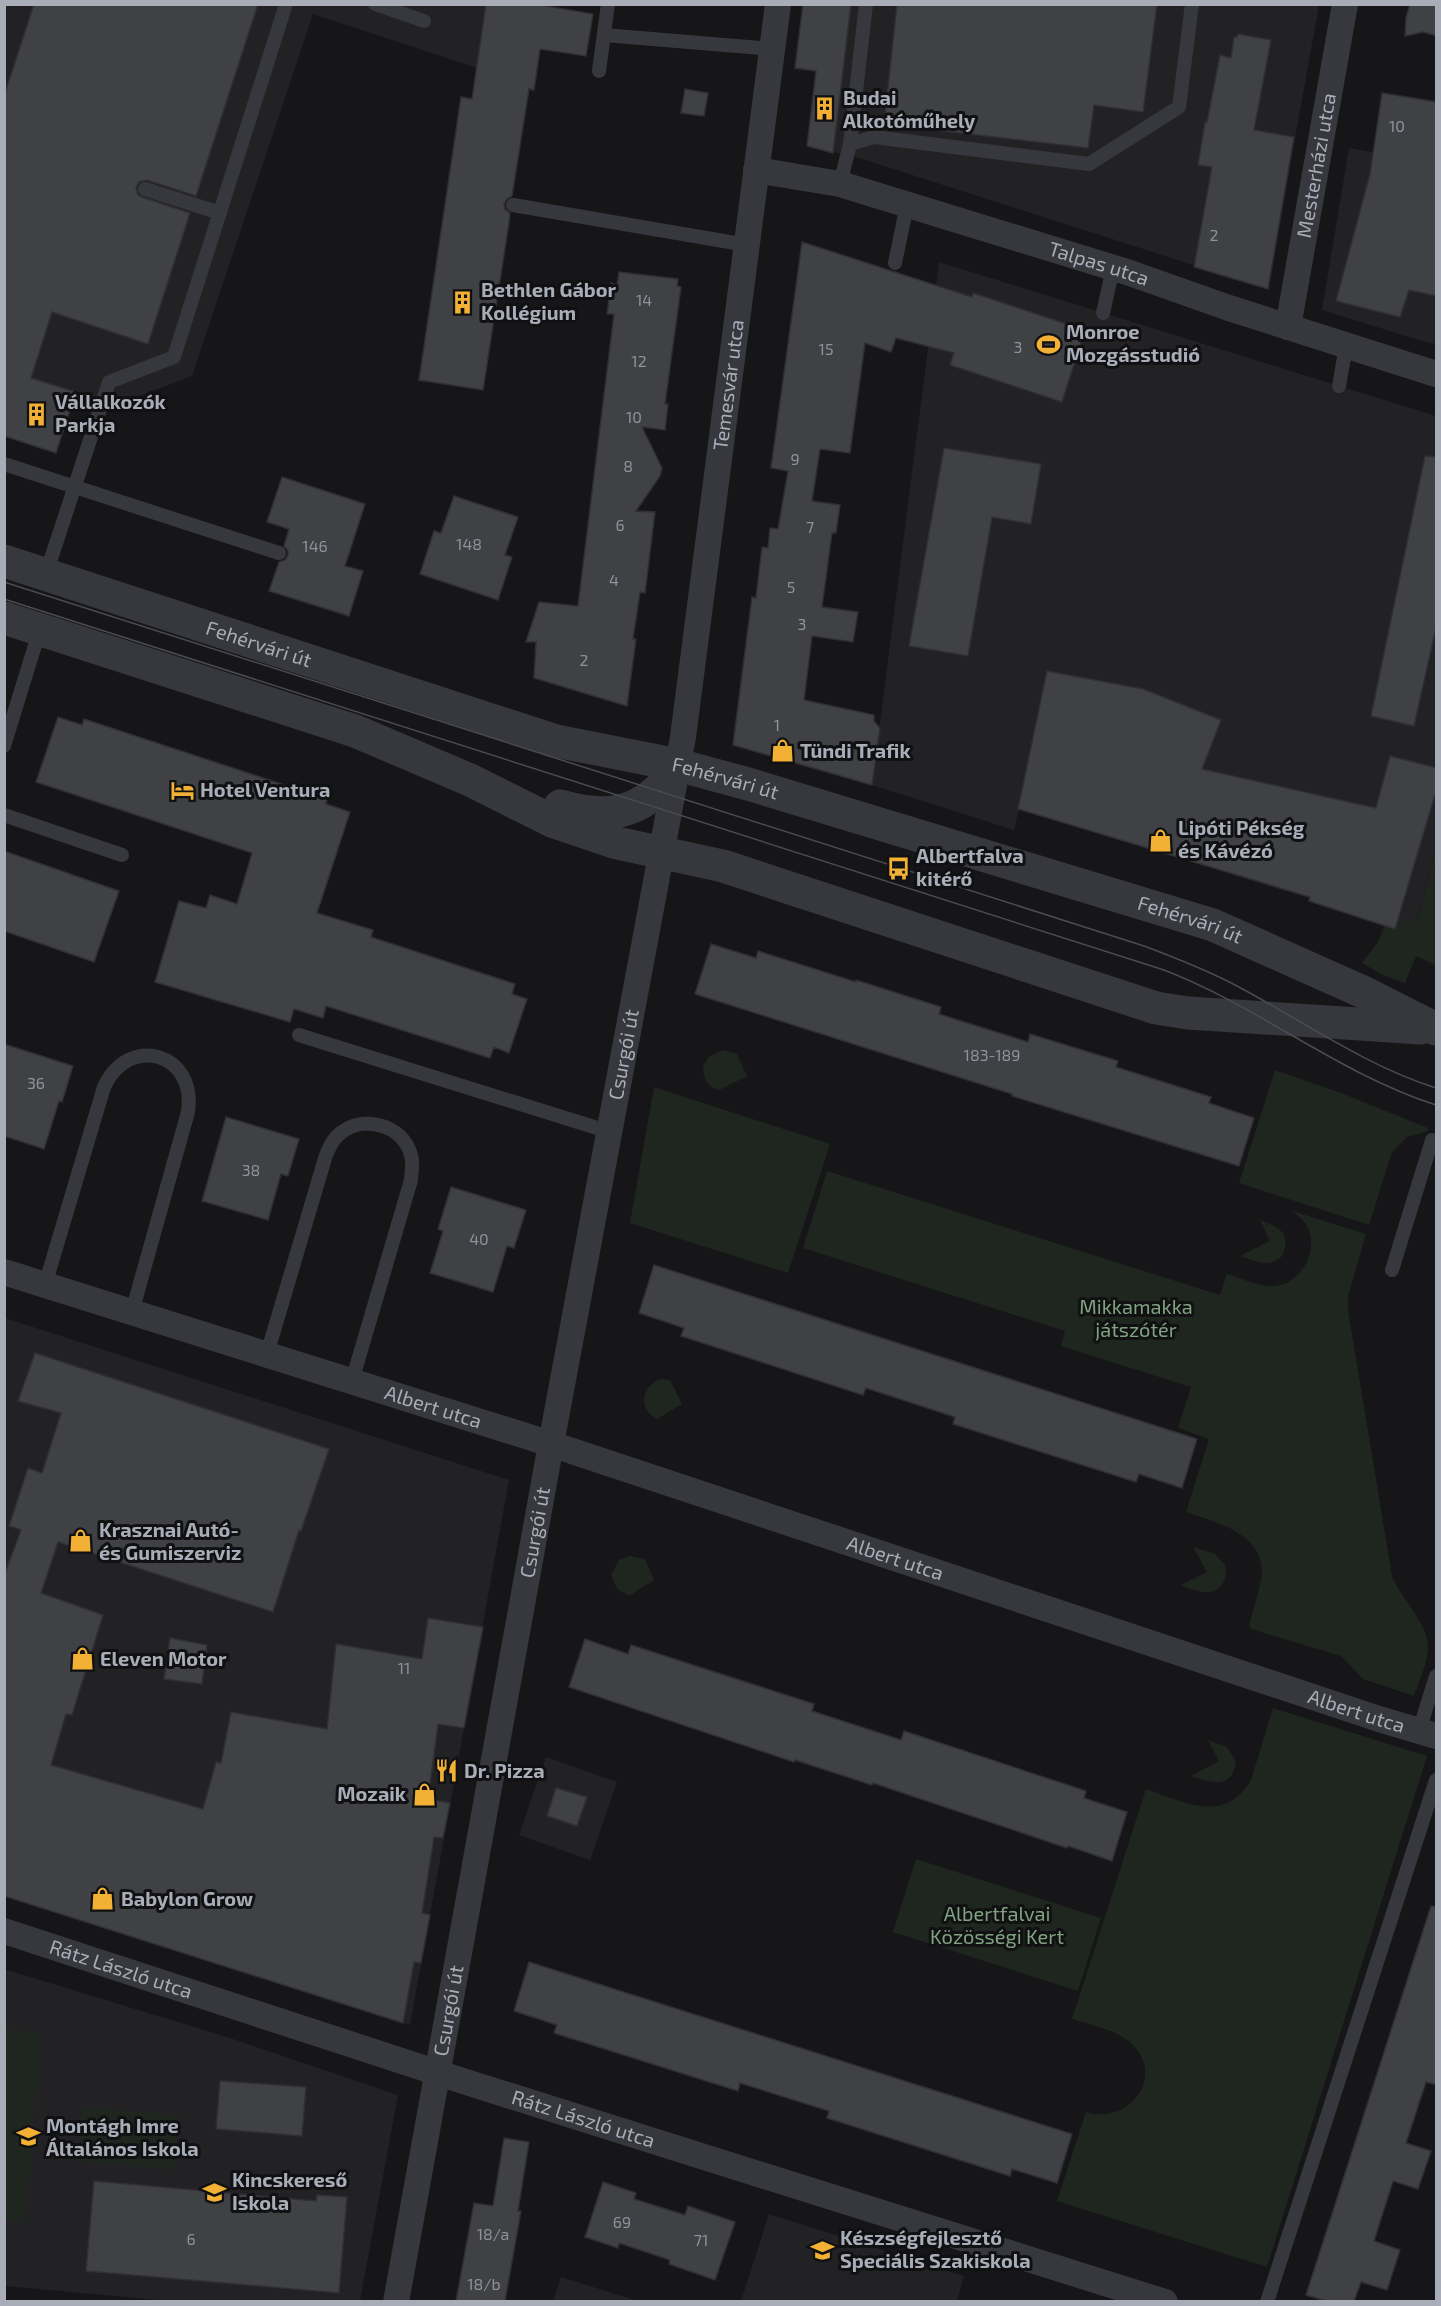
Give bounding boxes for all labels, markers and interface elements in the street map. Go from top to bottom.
place label: Budai Alkotóműhely [843,85,976,133]
street label: Mesterházi utca [1291,91,1340,240]
building icon: Budai Alkotóműhely [812,96,838,122]
house number: 10 [1389,116,1405,135]
house number: 2 [1210,225,1219,244]
street label: Talpas utca [1046,236,1153,290]
place label: Bethlen Gábor Kollégium [481,277,617,324]
building icon: Bethlen Gábor Kollégium [450,289,476,315]
house number: 14 [636,290,652,309]
street label: Temesvár utca [707,318,748,452]
place label: Monroe Mozgásstudió [1066,319,1200,366]
sports icon: Monroe Mozgásstudió [1035,331,1061,357]
house number: 3 [1014,337,1022,356]
house number: 15 [819,339,833,358]
house number: 12 [631,351,647,370]
place label: Vállalkozók Parkja [55,389,167,436]
building icon: Vállalkozók Parkja [24,401,50,427]
house number: 10 [626,407,642,426]
house number: 9 [790,449,800,468]
house number: 8 [623,456,633,475]
house number: 6 [615,515,625,534]
house number: 7 [806,517,814,536]
house number: 148 [456,534,482,553]
house number: 146 [302,536,328,555]
house number: 4 [609,570,619,589]
house number: 5 [787,577,795,596]
house number: 3 [798,614,806,633]
street label: Fehérvári út [203,615,315,672]
house number: 2 [580,650,589,669]
house number: 1 [774,715,780,734]
shop icon: Tündi Trafik [769,738,795,764]
place label: Tündi Trafik [800,738,911,762]
street label: Fehérvári út [670,751,782,804]
hotel icon: Hotel Ventura [169,777,195,803]
place label: Hotel Ventura [200,777,330,801]
place label: Lipóti Pékség és Kávézó [1178,815,1305,862]
shop icon: Lipóti Pékség és Kávézó [1147,827,1173,853]
place label: Albertfalva kitérő [916,843,1024,890]
bus stop icon: Albertfalva kitérő [885,855,911,881]
street label: Fehérvári út [1135,890,1247,948]
street label: Csurgói út [602,1007,643,1102]
house number: 183-189 [964,1045,1020,1064]
house number: 36 [27,1073,45,1092]
house number: 38 [242,1160,260,1179]
house number: 40 [469,1229,489,1248]
park label: Mikkamakka játszótér [1079,1294,1193,1341]
street label: Albert utca [382,1380,485,1433]
street label: Csurgói út [514,1485,554,1580]
place label: Krasznai Autó- és Gumiszerviz [99,1517,241,1564]
shop icon: Krasznai Autó- és Gumiszerviz [68,1528,94,1554]
street label: Albert utca [844,1530,947,1585]
shop icon: Eleven Motor [69,1646,95,1672]
place label: Eleven Motor [100,1646,227,1670]
house number: 11 [398,1658,410,1677]
street label: Albert utca [1305,1683,1408,1737]
restaurant icon: Dr. Pizza [433,1758,459,1784]
place label: Dr. Pizza [464,1758,545,1782]
place label: Mozaik [337,1781,407,1805]
shop icon: Mozaik [411,1781,437,1807]
shop icon: Babylon Grow [90,1886,116,1912]
place label: Babylon Grow [121,1886,253,1911]
park label: Albertfalvai Közösségi Kert [930,1901,1064,1948]
street label: Rátz László utca [47,1934,196,2003]
street label: Csurgói út [428,1963,468,2058]
street label: Rátz László utca [509,2084,658,2152]
place label: Montágh Imre Általános Iskola [46,2113,199,2160]
school or university icon: Montágh Imre Általános Iskola [15,2124,41,2150]
place label: Kincskereső Iskola [232,2167,347,2214]
school or university icon: Kincskereső Iskola [201,2179,227,2205]
house number: 69 [613,2212,631,2231]
house number: 18/a [477,2224,509,2243]
place label: Készségfejlesztő Speciális Szakiskola [840,2225,1031,2272]
house number: 6 [186,2229,196,2248]
house number: 71 [694,2230,708,2249]
school or university icon: Készségfejlesztő Speciális Szakiskola [809,2237,835,2263]
house number: 18/b [467,2274,501,2293]

